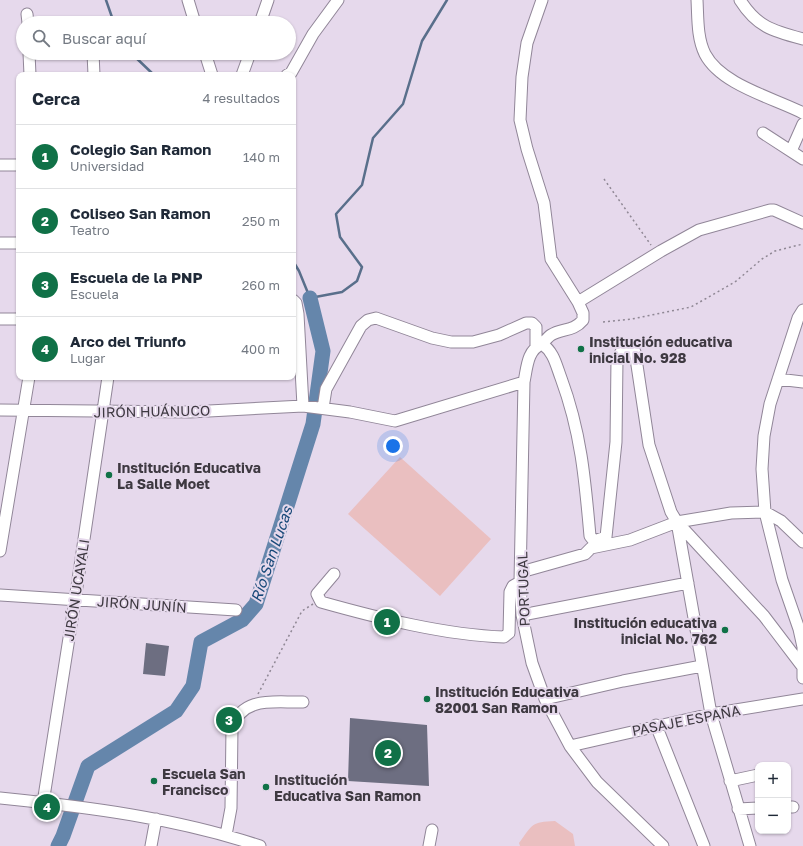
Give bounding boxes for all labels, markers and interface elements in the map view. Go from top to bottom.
search box [16,16,296,60]
icon: search [30,27,52,49]
text: Buscar aquí [62,29,146,47]
text: Cerca [32,88,80,109]
text: 4 resultados [202,90,280,106]
text: Colegio San Ramon [70,140,211,158]
text: 1 [42,149,48,165]
text: 140 m [243,149,280,165]
text: Universidad [70,158,144,174]
text: Coliseo San Ramon [70,204,210,222]
text: 2 [41,213,49,229]
text: 250 m [242,213,280,229]
text: Teatro [70,222,110,238]
text: Escuela de la PNP [70,268,202,286]
text: 3 [41,277,49,293]
text: 260 m [242,277,280,293]
text: Escuela [70,286,119,302]
text: Arco del Triunfo [70,332,186,350]
place label: Institución educativa inicial No. 928 [589,333,732,366]
text: 4 [41,341,49,357]
text: 400 m [241,341,280,357]
marker: Institución educativa inicial No. 928 [576,344,586,354]
text: Lugar [70,350,105,366]
street label: JIRÓN HUÁNUCO [93,401,211,421]
your location [383,436,403,456]
place label: Institución Educativa La Salle Moet [117,459,261,492]
marker: Institución Educativa La Salle Moet [104,470,114,480]
water label: Río San Lucas [246,503,296,604]
street label: JIRÓN UCAYALI [60,538,92,642]
street label: PORTUGAL [513,551,533,627]
street label: JIRÓN JUNÍN [97,592,187,616]
pin: 1 [374,607,400,637]
place label: Institución educativa inicial No. 762 [574,614,717,647]
marker: Institución educativa inicial No. 762 [720,625,730,635]
place label: Institución Educativa 82001 San Ramon [435,683,579,716]
marker: Institución Educativa 82001 San Ramon [422,694,432,704]
street label: PASAJE ESPAÑA [630,701,742,739]
pin: 3 [216,705,242,735]
pin: 2 [375,738,401,768]
map controls [755,762,791,834]
button: + [755,762,791,798]
place label: Escuela San Francisco [162,765,246,798]
place label: Institución Educativa San Ramon [274,771,421,804]
marker: Escuela San Francisco [149,776,159,786]
marker: Institución Educativa San Ramon [261,782,271,792]
pin: 4 [34,792,60,822]
button: − [755,798,791,834]

